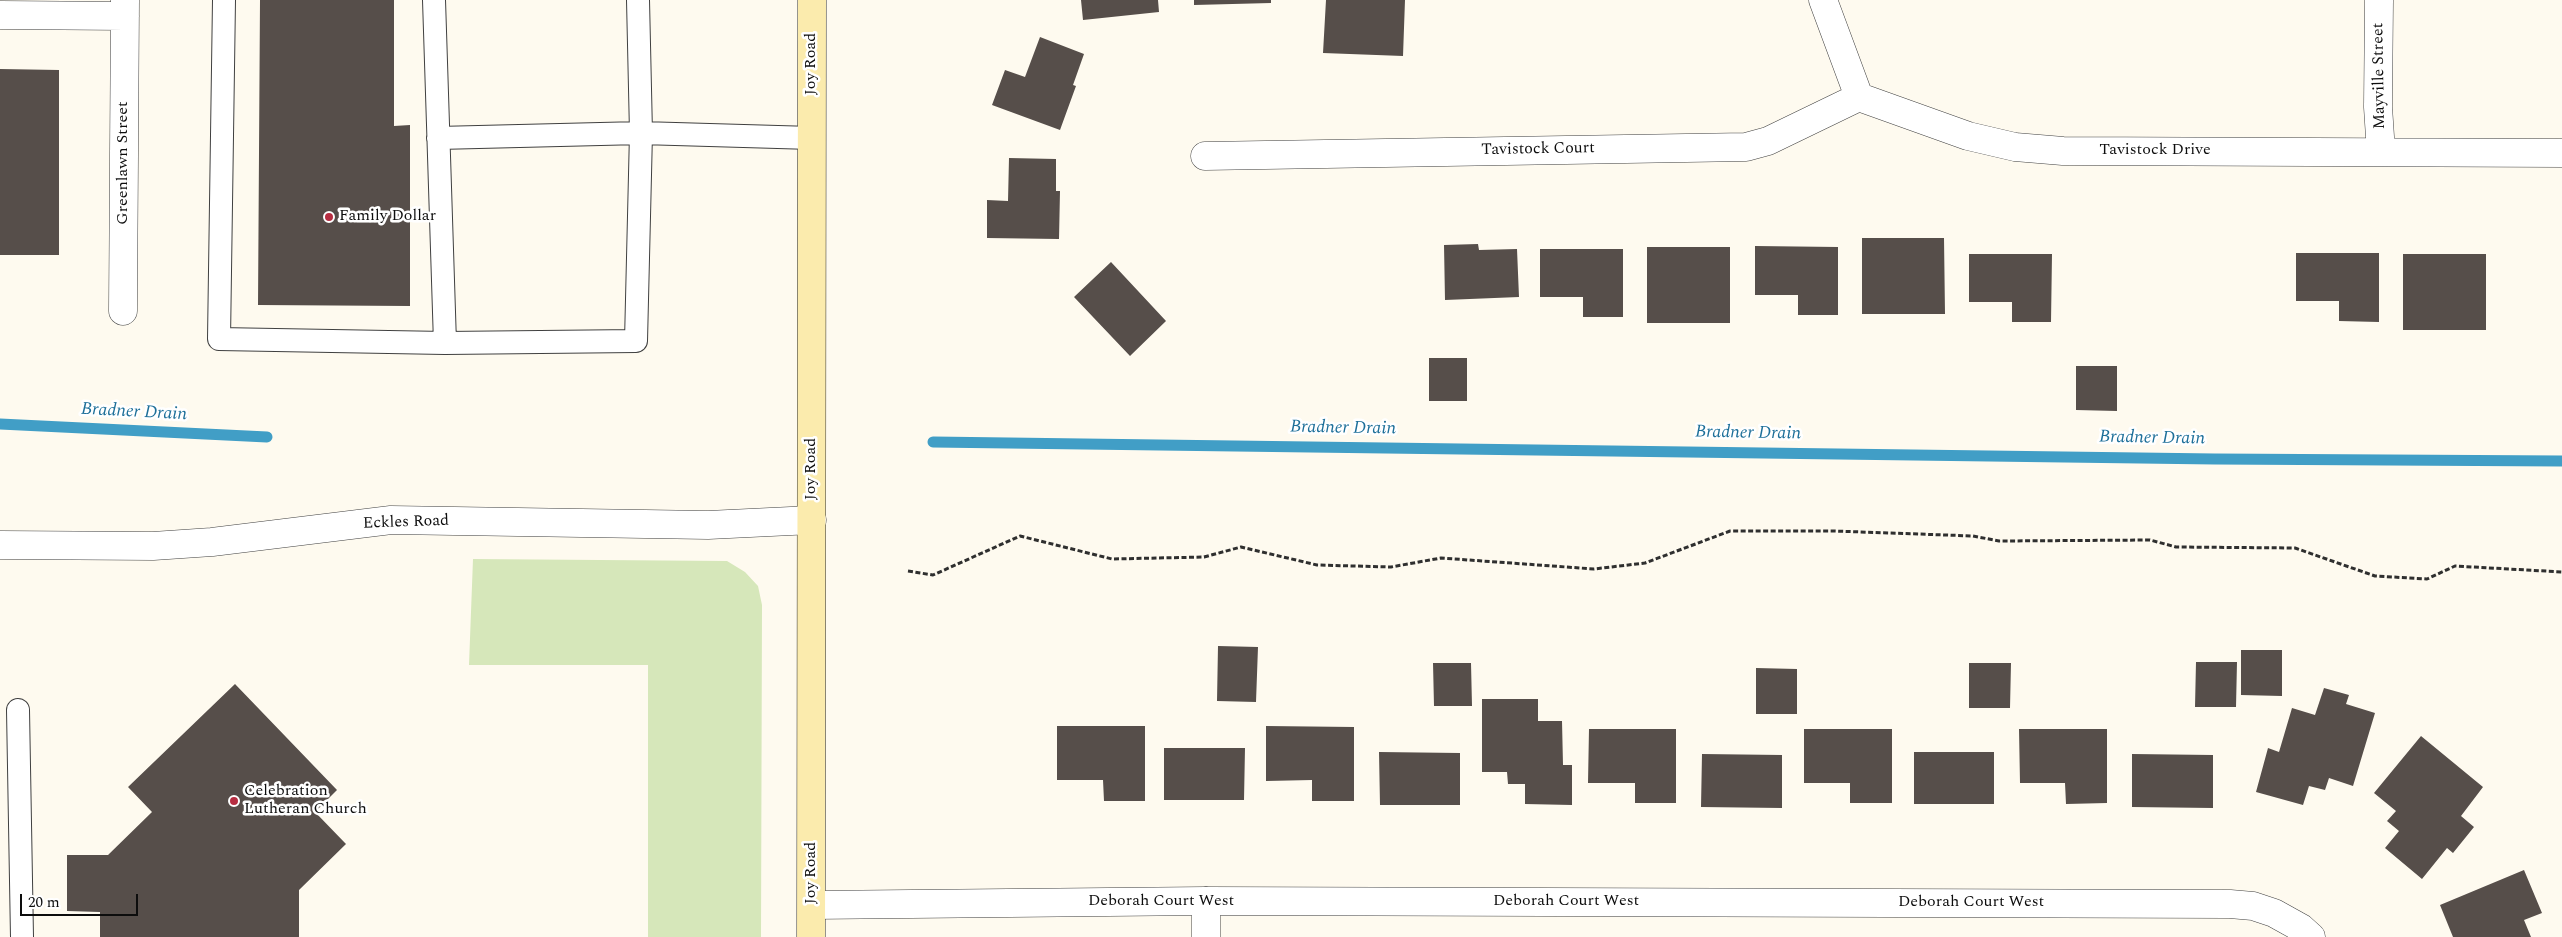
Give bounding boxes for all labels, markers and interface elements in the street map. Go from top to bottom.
street label: Mayville Street [2369,23,2391,129]
street label: Joy Road [802,33,822,95]
street label: Greenlawn Street [114,101,134,225]
street label: Tavistock Court [1481,139,1595,161]
street label: Tavistock Drive [2099,141,2211,161]
place label: Family Dollar [339,207,436,227]
marker: Family Dollar [323,211,335,223]
water label: Bradner Drain [80,399,188,427]
water label: Bradner Drain [1290,417,1396,441]
water label: Bradner Drain [1695,422,1801,446]
water label: Bradner Drain [2099,427,2205,451]
street label: Joy Road [802,438,822,500]
street label: Eckles Road [363,512,449,534]
place label: Celebration Lutheran Church [244,782,367,820]
marker: Celebration Lutheran Church [228,795,240,807]
street label: Joy Road [802,842,822,904]
scale bar [22,884,140,916]
text: 20 m [28,891,60,914]
street label: Deborah Court West [1088,892,1234,912]
street label: Deborah Court West [1493,892,1639,912]
street label: Deborah Court West [1898,893,2044,913]

